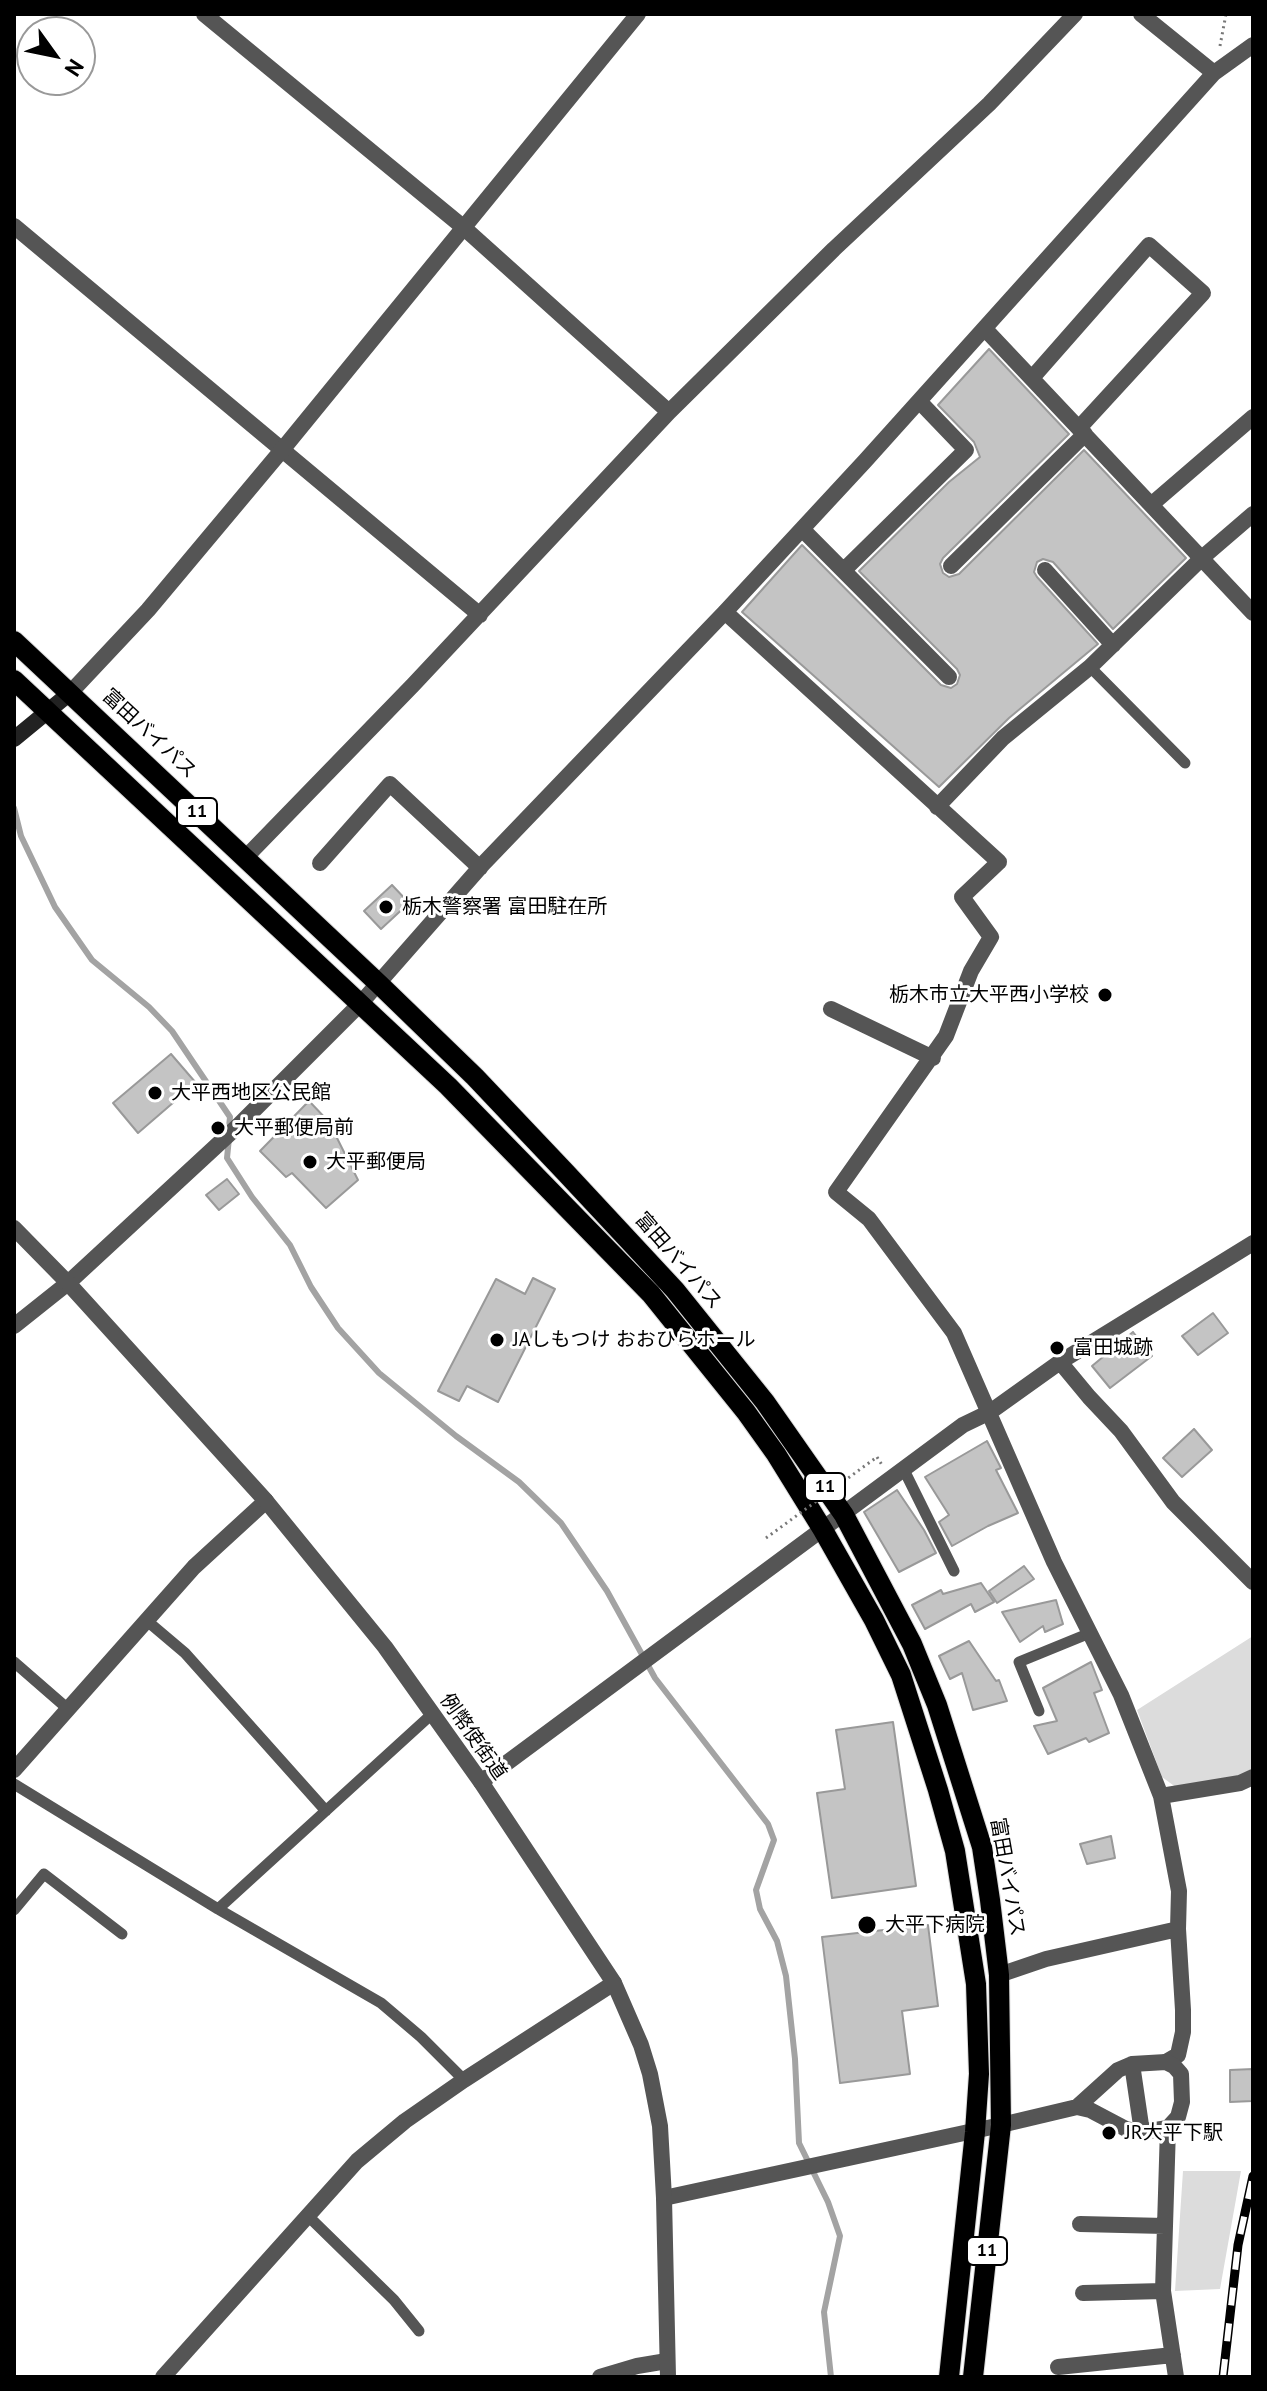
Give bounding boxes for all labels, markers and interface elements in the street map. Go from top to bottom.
north arrow [16,16,96,96]
text: N [59,54,90,82]
street label: 富田バイパス [97,684,201,784]
road number: 11 [177,798,217,826]
place label: 栃木警察署 富田駐在所 [402,895,607,919]
marker: 栃木警察署 富田駐在所 [377,898,395,916]
place label: 栃木市立大平西小学校 [889,983,1089,1007]
marker: 栃木市立大平西小学校 [1096,986,1114,1004]
place label: 大平西地区公民館 [171,1081,331,1105]
marker: 大平西地区公民館 [146,1084,164,1102]
place label: 大平郵便局前 [234,1116,354,1140]
marker: 大平郵便局前 [209,1119,227,1137]
place label: 大平郵便局 [326,1150,426,1174]
marker: 大平郵便局 [301,1153,319,1171]
street label: 富田バイパス [630,1208,726,1314]
place label: JAしもつけ おおひらホール [513,1328,756,1352]
marker: JAしもつけ おおひらホール [488,1331,506,1349]
place label: 富田城跡 [1073,1336,1153,1360]
marker: 富田城跡 [1048,1339,1066,1357]
road number: 11 [805,1473,845,1501]
street label: 例幣使街道 [434,1689,512,1785]
street label: 富田バイパス [985,1816,1029,1938]
place label: 大平下病院 [885,1913,985,1937]
marker: 大平下病院 [856,1914,878,1936]
place label: JR大平下駅 [1125,2121,1223,2145]
marker: JR大平下駅 [1100,2124,1118,2142]
road number: 11 [967,2237,1007,2265]

